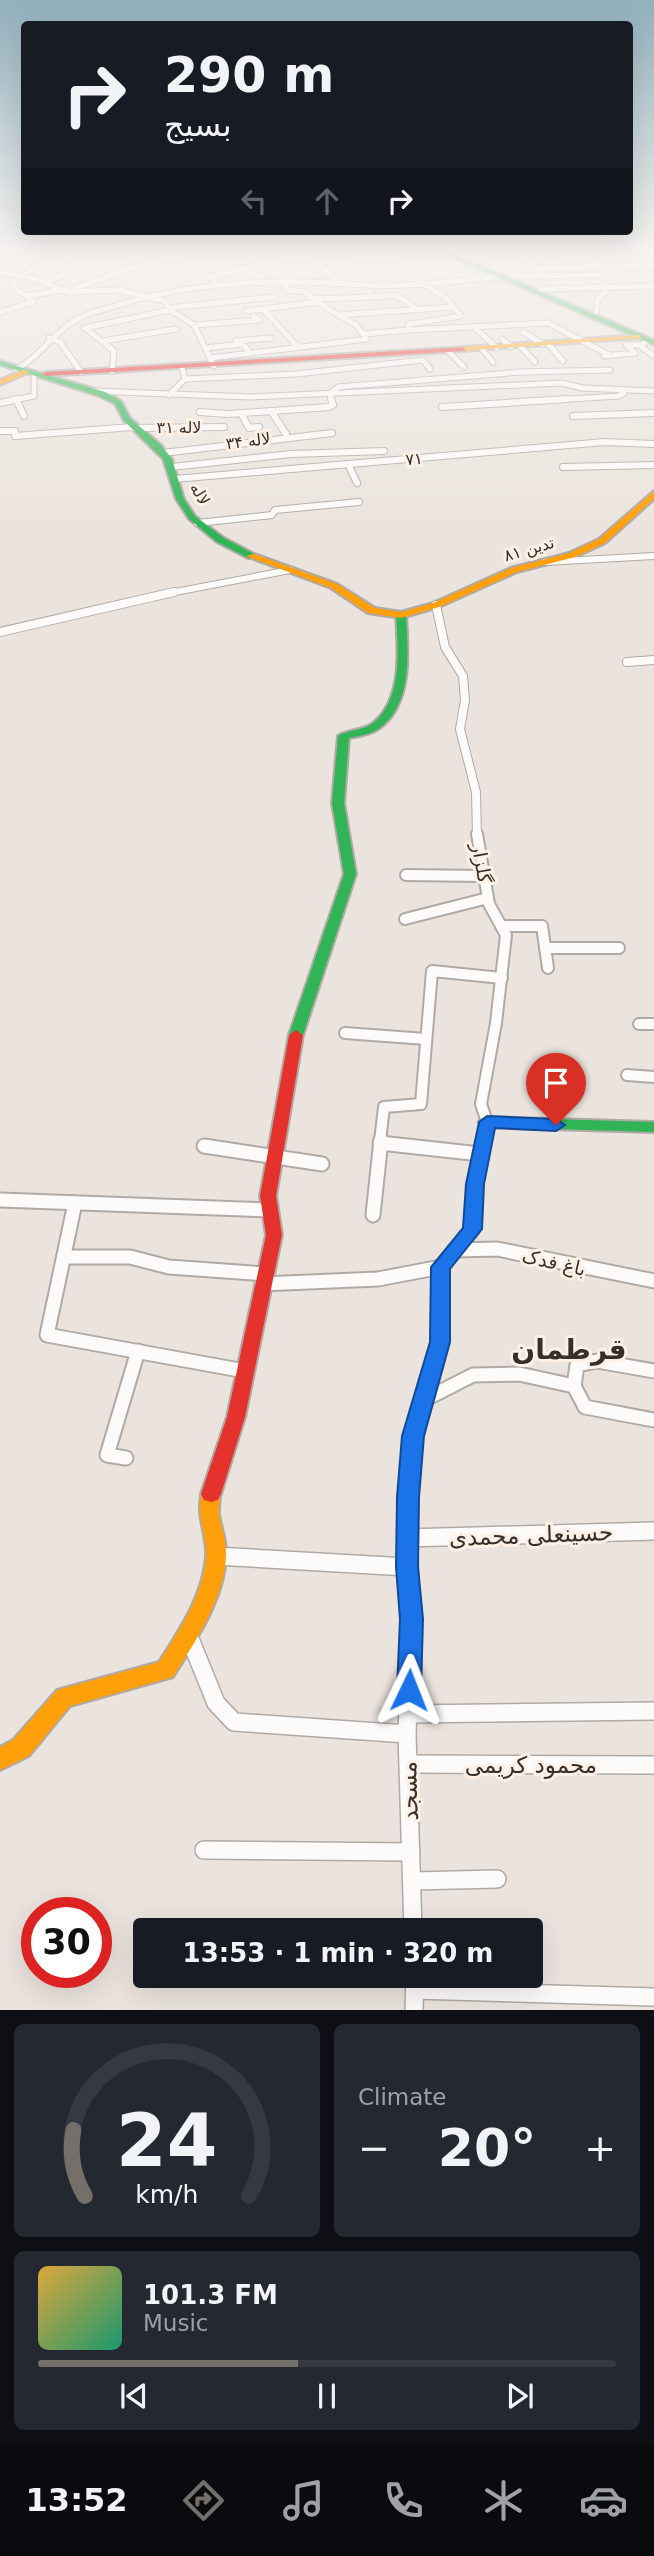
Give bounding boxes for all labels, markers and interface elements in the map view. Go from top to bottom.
text: 290 m [164,47,334,104]
icon: right [49,49,140,140]
text: بسیج [164,106,232,144]
icon: left [235,182,273,220]
icon: ahead [308,182,346,220]
icon: right [381,182,419,220]
street label: لاله ۳۱ [157,418,201,437]
street label: لاله ۳۴ [225,429,271,453]
street label: ۷۱ [405,449,423,469]
street label: لاله [186,479,214,509]
street label: تدین ۸۱ [502,533,557,566]
street label: گلزار [467,840,496,886]
pin [526,1053,586,1125]
icon: arrive [537,1064,575,1102]
street label: باغ فدک [520,1244,588,1281]
district label: قرطمان [511,1333,627,1366]
street label: حسینعلی محمدی [448,1519,614,1551]
position arrow [372,1653,446,1727]
street label: محمود کریمی [465,1752,597,1779]
street label: مسجد [395,1761,423,1821]
speed limit sign: 30 [21,1897,112,1988]
text: 13:53 · 1 min · 320 m [183,1938,493,1968]
text: Climate [358,2084,447,2110]
text: 24 [116,2099,218,2184]
text: 20° [438,2118,536,2178]
text: − [358,2126,390,2170]
text: + [584,2126,616,2170]
text: km/h [135,2180,199,2209]
text: 101.3 FM [143,2280,278,2310]
text: Music [143,2310,208,2336]
icon: previous [115,2377,153,2415]
icon: pause [308,2377,346,2415]
icon: next [501,2377,539,2415]
icon: directions [179,2476,228,2525]
icon: music [279,2476,328,2525]
icon: phone [379,2476,428,2525]
icon: climate [479,2476,528,2525]
icon: car [579,2476,628,2525]
text: 13:52 [26,2481,127,2519]

